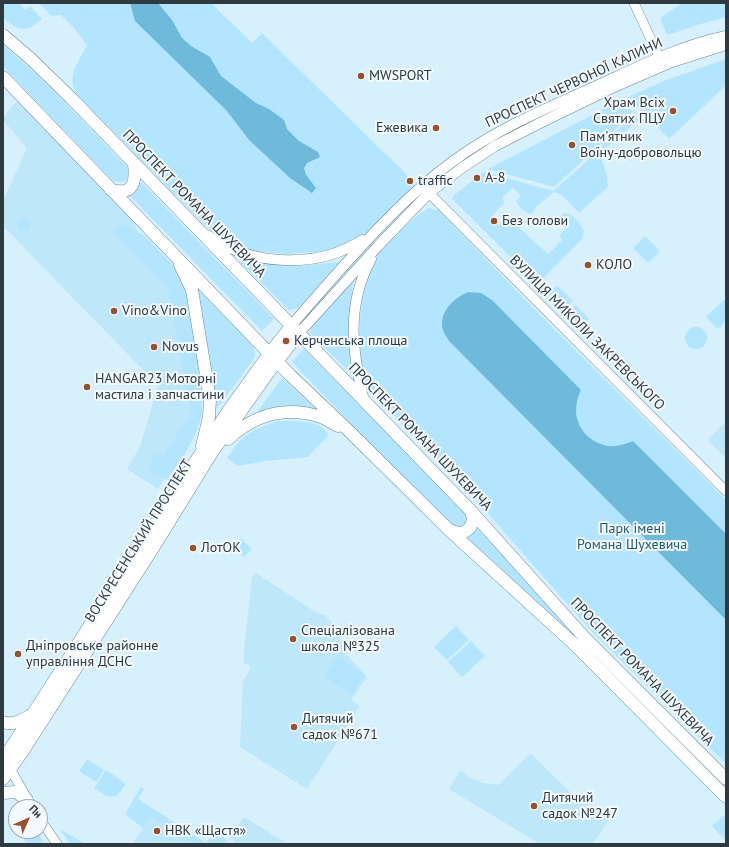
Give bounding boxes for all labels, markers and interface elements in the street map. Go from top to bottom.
street label: ПРОСПЕКТ ЧЕРВОНОЇ КАЛИНИ [483,35,665,131]
place label: MWSPORT [369,68,432,84]
marker: MWSPORT [356,71,366,81]
place label: Храм Всіх Святих ПЦУ [593,95,665,128]
marker: Храм Всіх Святих ПЦУ [668,106,678,116]
place label: Ежевика [376,120,428,136]
marker: Ежевика [431,123,441,133]
street label: ПРОСПЕКТ РОМАНА ШУХЕВИЧА [119,127,269,281]
place label: Пам'ятник Воїну-добровольцю [580,129,702,162]
marker: Пам'ятник Воїну-добровольцю [567,140,577,150]
place label: А-8 [485,170,505,186]
place label: traffic [418,173,453,189]
marker: А-8 [472,173,482,183]
marker: traffic [405,176,415,186]
place label: Без голови [502,213,568,229]
marker: Без голови [489,216,499,226]
street label: ВУЛИЦЯ МИКОЛИ ЗАКРЕВСЬКОГО [506,252,668,414]
place label: КОЛО [596,257,632,273]
marker: КОЛО [583,260,593,270]
place label: Vino&Vino [122,303,187,319]
marker: Vino&Vino [109,306,119,316]
place label: Керченська площа [294,333,408,349]
marker: Керченська площа [281,336,291,346]
place label: Novus [162,339,199,355]
marker: Novus [149,342,159,352]
street label: ПРОСПЕКТ РОМАНА ШУХЕВИЧА [345,360,495,514]
place label: HANGAR23 Моторні мастила і запчастини [95,371,224,404]
marker: HANGAR23 Моторні мастила і запчастини [82,382,92,392]
street label: ВОСКРЕСЕНСЬКИЙ ПРОСПЕКТ [82,456,196,626]
park label: Парк імені Романа Шухевича [577,521,687,554]
place label: ЛотОК [201,540,241,556]
marker: ЛотОК [188,543,198,553]
street label: ПРОСПЕКТ РОМАНА ШУХЕВИЧА [567,595,717,749]
place label: Спеціалізована школа №325 [301,623,395,656]
marker: Спеціалізована школа №325 [288,634,298,644]
place label: Дніпровське районне управління ДСНС [26,638,158,670]
marker: Дніпровське районне управління ДСНС [13,649,23,659]
place label: Дитячий садок №671 [302,711,378,744]
marker: Дитячий садок №671 [289,722,299,732]
place label: Дитячий садок №247 [542,790,618,822]
north arrow [8,799,48,839]
marker: Дитячий садок №247 [529,801,539,811]
text: Пн [26,802,45,821]
place label: НВК «Щастя» [165,823,246,839]
marker: НВК «Щастя» [152,826,162,836]

